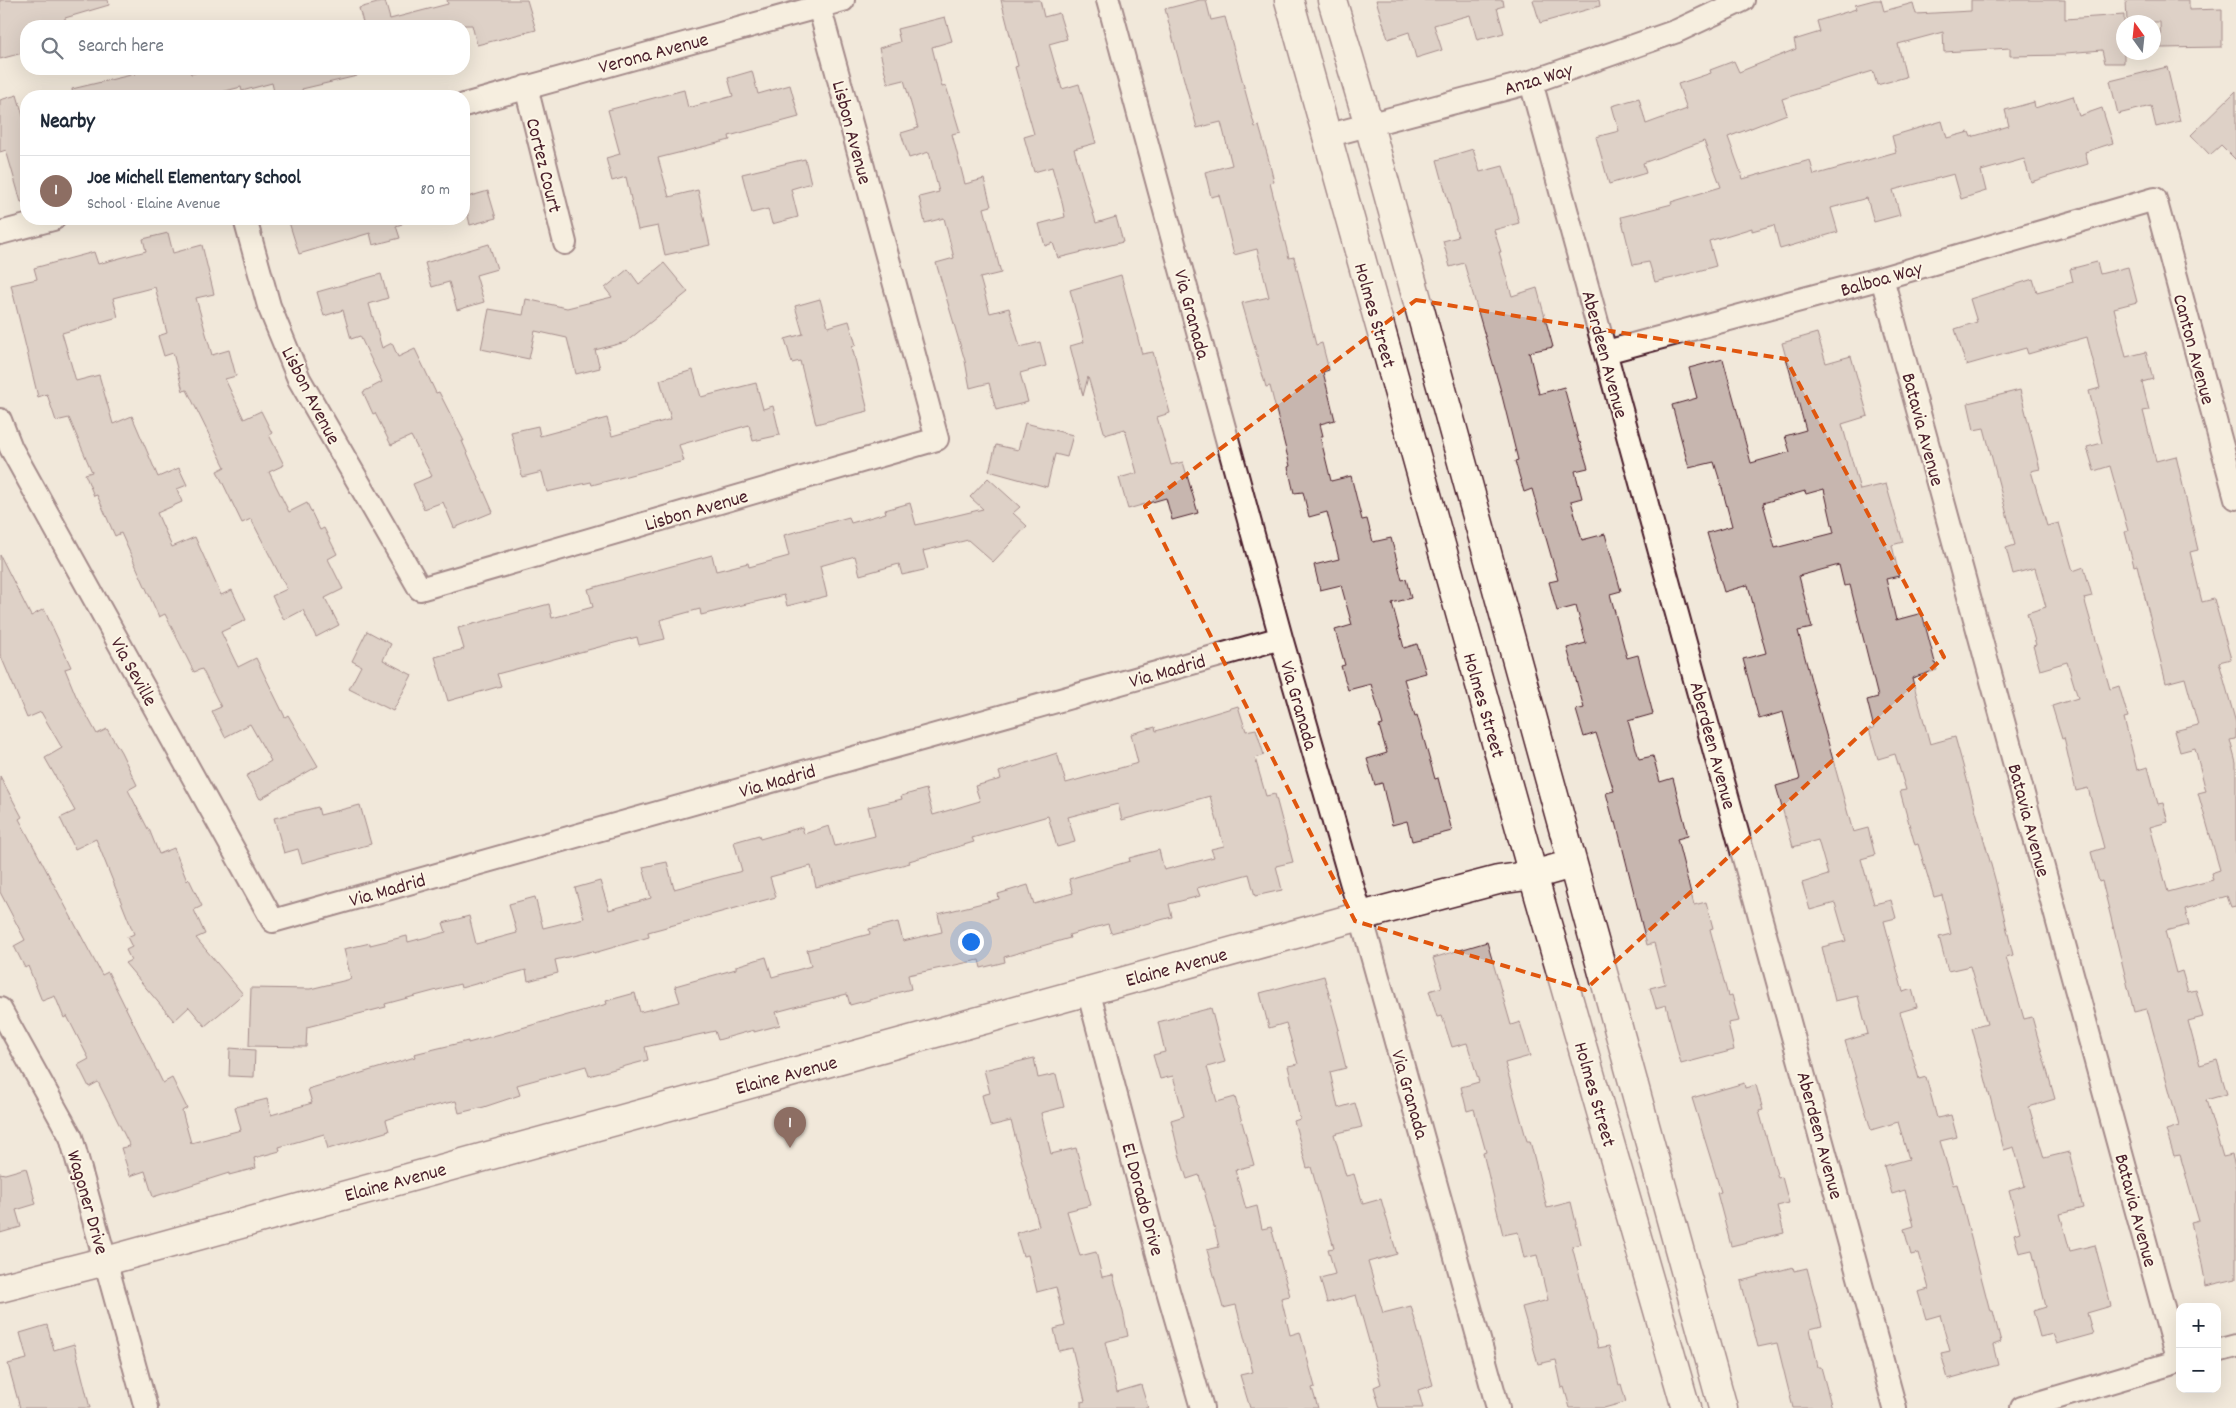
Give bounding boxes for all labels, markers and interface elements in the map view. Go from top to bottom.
north arrow [2116,15,2161,60]
search box [20,20,470,75]
street label: Verona Avenue [596,27,712,83]
icon: search [38,34,66,62]
text: Search here [78,34,164,61]
street label: Anza Way [1501,57,1578,105]
street label: Lisbon Avenue [823,78,877,188]
text: Nearby [40,108,95,138]
street label: Cortez Court [517,115,567,216]
text: Joe Michell Elementary School [87,166,301,193]
text: 1 [54,179,58,202]
text: 80 m [420,179,450,202]
text: School · Elaine Avenue [87,193,220,216]
street label: Balboa Way [1838,256,1927,306]
street label: Holmes Street [1345,260,1401,372]
street label: Via Granada [1165,267,1216,363]
street label: Aberdeen Avenue [1573,288,1634,422]
street label: Canton Avenue [2164,291,2220,408]
street label: Lisbon Avenue [273,343,346,450]
street label: Batavia Avenue [1893,370,1950,490]
street label: Lisbon Avenue [642,484,752,540]
street label: Via Seville [102,633,163,712]
street label: Via Madrid [1126,649,1209,697]
street label: Holmes Street [1454,650,1510,762]
street label: Via Granada [1271,658,1323,754]
street label: Aberdeen Avenue [1681,679,1742,813]
street label: Via Madrid [736,759,819,807]
street label: Batavia Avenue [1999,761,2056,881]
street label: Via Madrid [346,868,429,916]
your location [958,929,984,955]
street label: Elaine Avenue [1123,942,1231,996]
street label: Holmes Street [1565,1039,1621,1151]
street label: Via Granada [1382,1047,1434,1143]
street label: Elaine Avenue [733,1050,841,1104]
street label: Aberdeen Avenue [1788,1069,1849,1203]
pin: 1 [774,1107,806,1148]
street label: El Dorado Drive [1113,1140,1170,1260]
street label: Wagoner Drive [58,1147,114,1258]
street label: Batavia Avenue [2106,1151,2163,1271]
street label: Elaine Avenue [342,1157,450,1211]
map controls [2176,1303,2221,1393]
button: + [2176,1303,2221,1348]
button: − [2176,1348,2221,1393]

